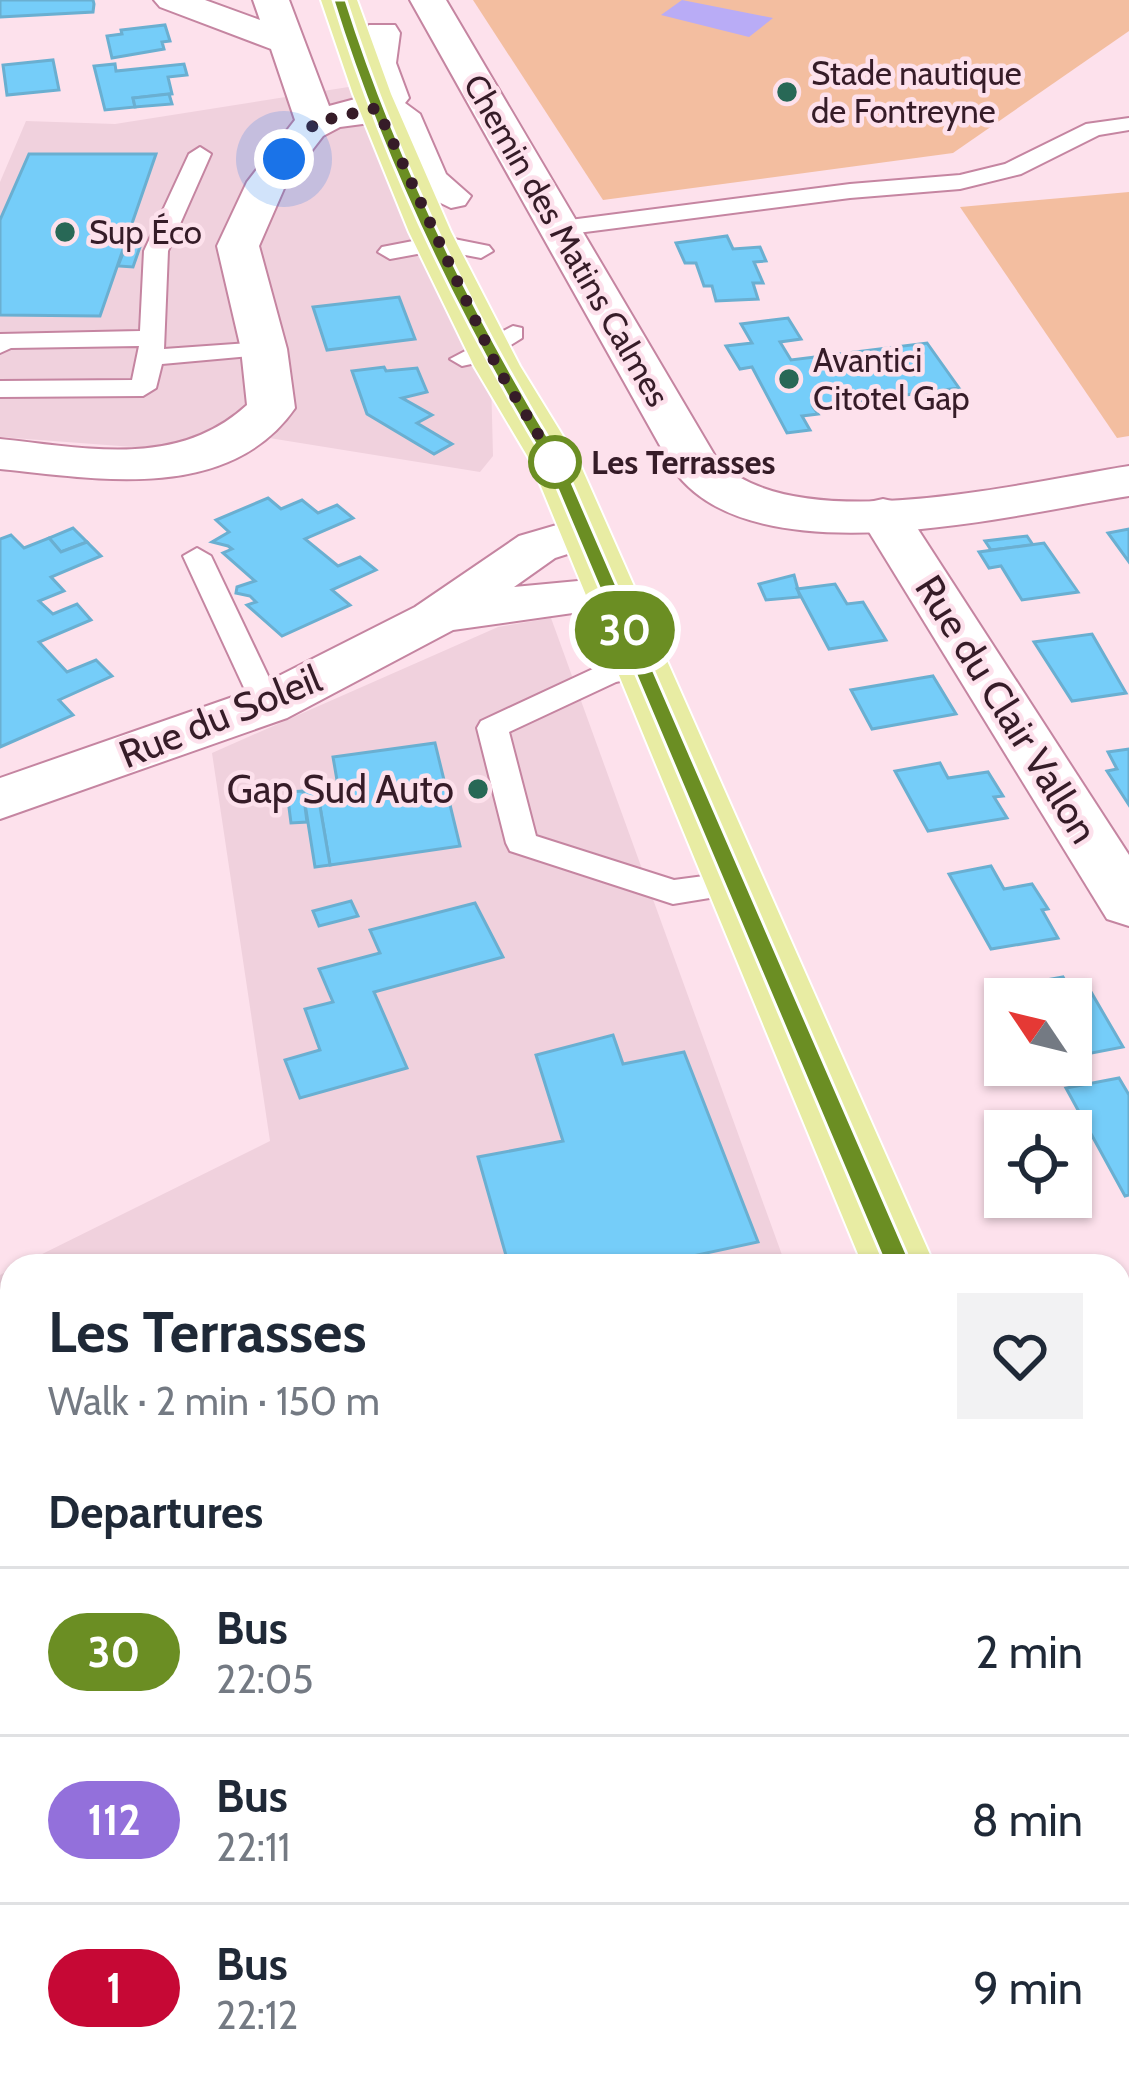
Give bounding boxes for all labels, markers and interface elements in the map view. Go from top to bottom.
place label: Stade nautique de Fontreyne [811,53,1022,131]
street label: Chemin des Matins Calmes [456,67,678,413]
marker: Stade nautique de Fontreyne [774,79,800,105]
your location [254,129,314,189]
place label: Sup Éco [89,212,202,252]
marker: Sup Éco [52,219,78,245]
place label: Avantici Citotel Gap [813,340,970,418]
marker: Avantici Citotel Gap [776,366,802,392]
marker: Les Terrasses [530,437,580,487]
place label: Les Terrasses [591,442,775,482]
street label: Rue du Clair Vallon [905,566,1109,852]
line badge: 30 [571,591,679,669]
text: 30 [599,604,651,656]
street label: Rue du Soleil [112,654,328,778]
place label: Gap Sud Auto [227,765,454,813]
marker: Gap Sud Auto [465,776,491,802]
north arrow [984,978,1092,1086]
map controls [984,978,1092,1218]
button: locate [984,1110,1092,1218]
button: heart [957,1293,1083,1419]
text: Les Terrasses [48,1297,367,1366]
text: Walk · 2 min · 150 m [48,1377,380,1425]
text: Departures [48,1485,263,1539]
text: Bus [216,1601,288,1655]
text: 2 min [975,1625,1083,1679]
text: 30 [88,1626,140,1678]
text: 22:05 [216,1655,313,1703]
text: Bus [216,1769,288,1823]
text: 8 min [971,1793,1083,1847]
text: 112 [87,1794,141,1846]
text: 22:11 [216,1823,290,1871]
text: Bus [216,1937,288,1991]
text: 9 min [973,1961,1083,2015]
text: 1 [106,1962,122,2014]
text: 22:12 [216,1991,298,2039]

